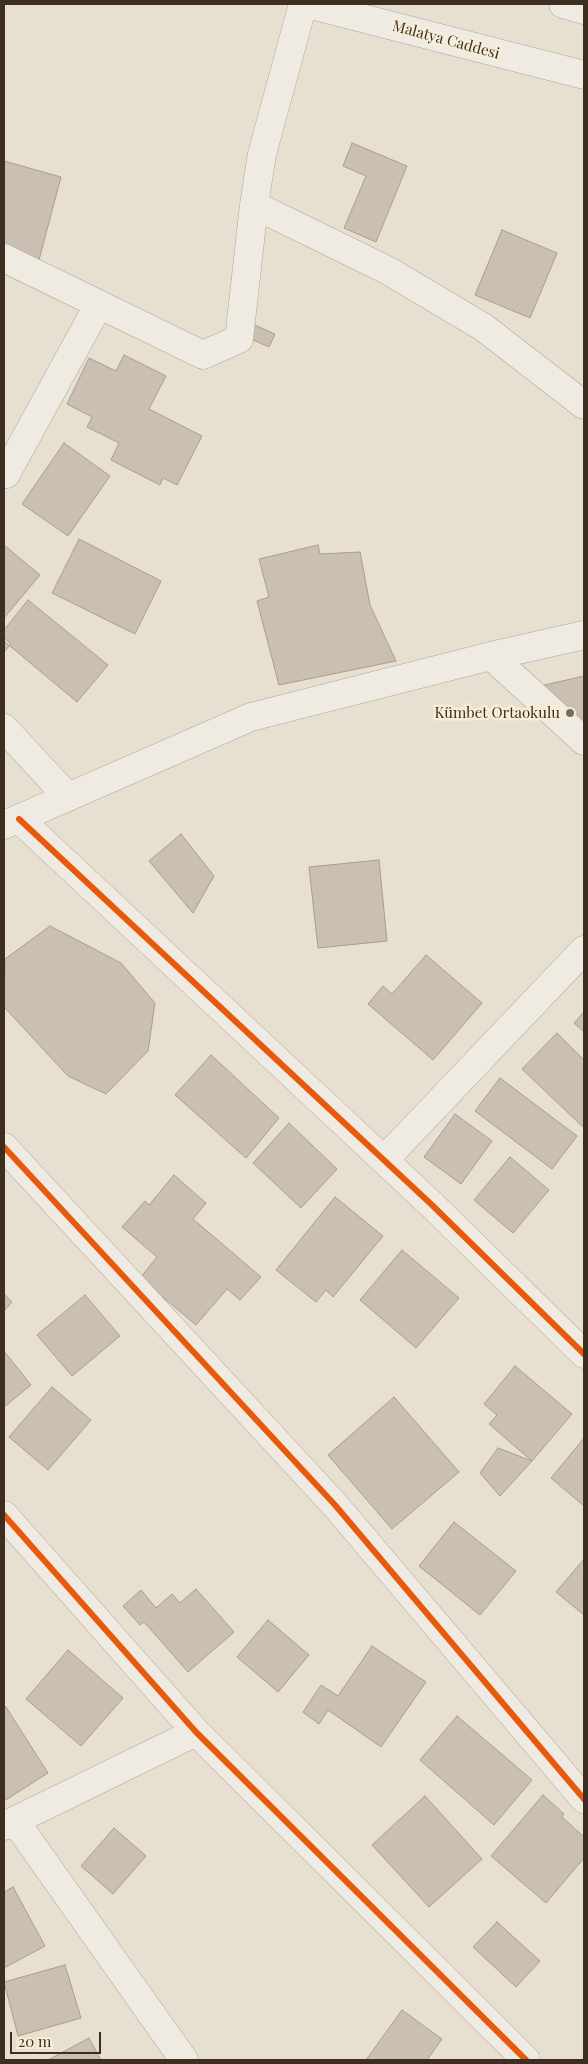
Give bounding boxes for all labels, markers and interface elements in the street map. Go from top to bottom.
street label: Malatya Caddesi [390,17,502,63]
place label: Kümbet Ortaokulu [434,704,560,722]
marker: Kümbet Ortaokulu [564,707,576,719]
scale bar [12,2022,104,2054]
text: 20 m [18,2031,51,2051]

